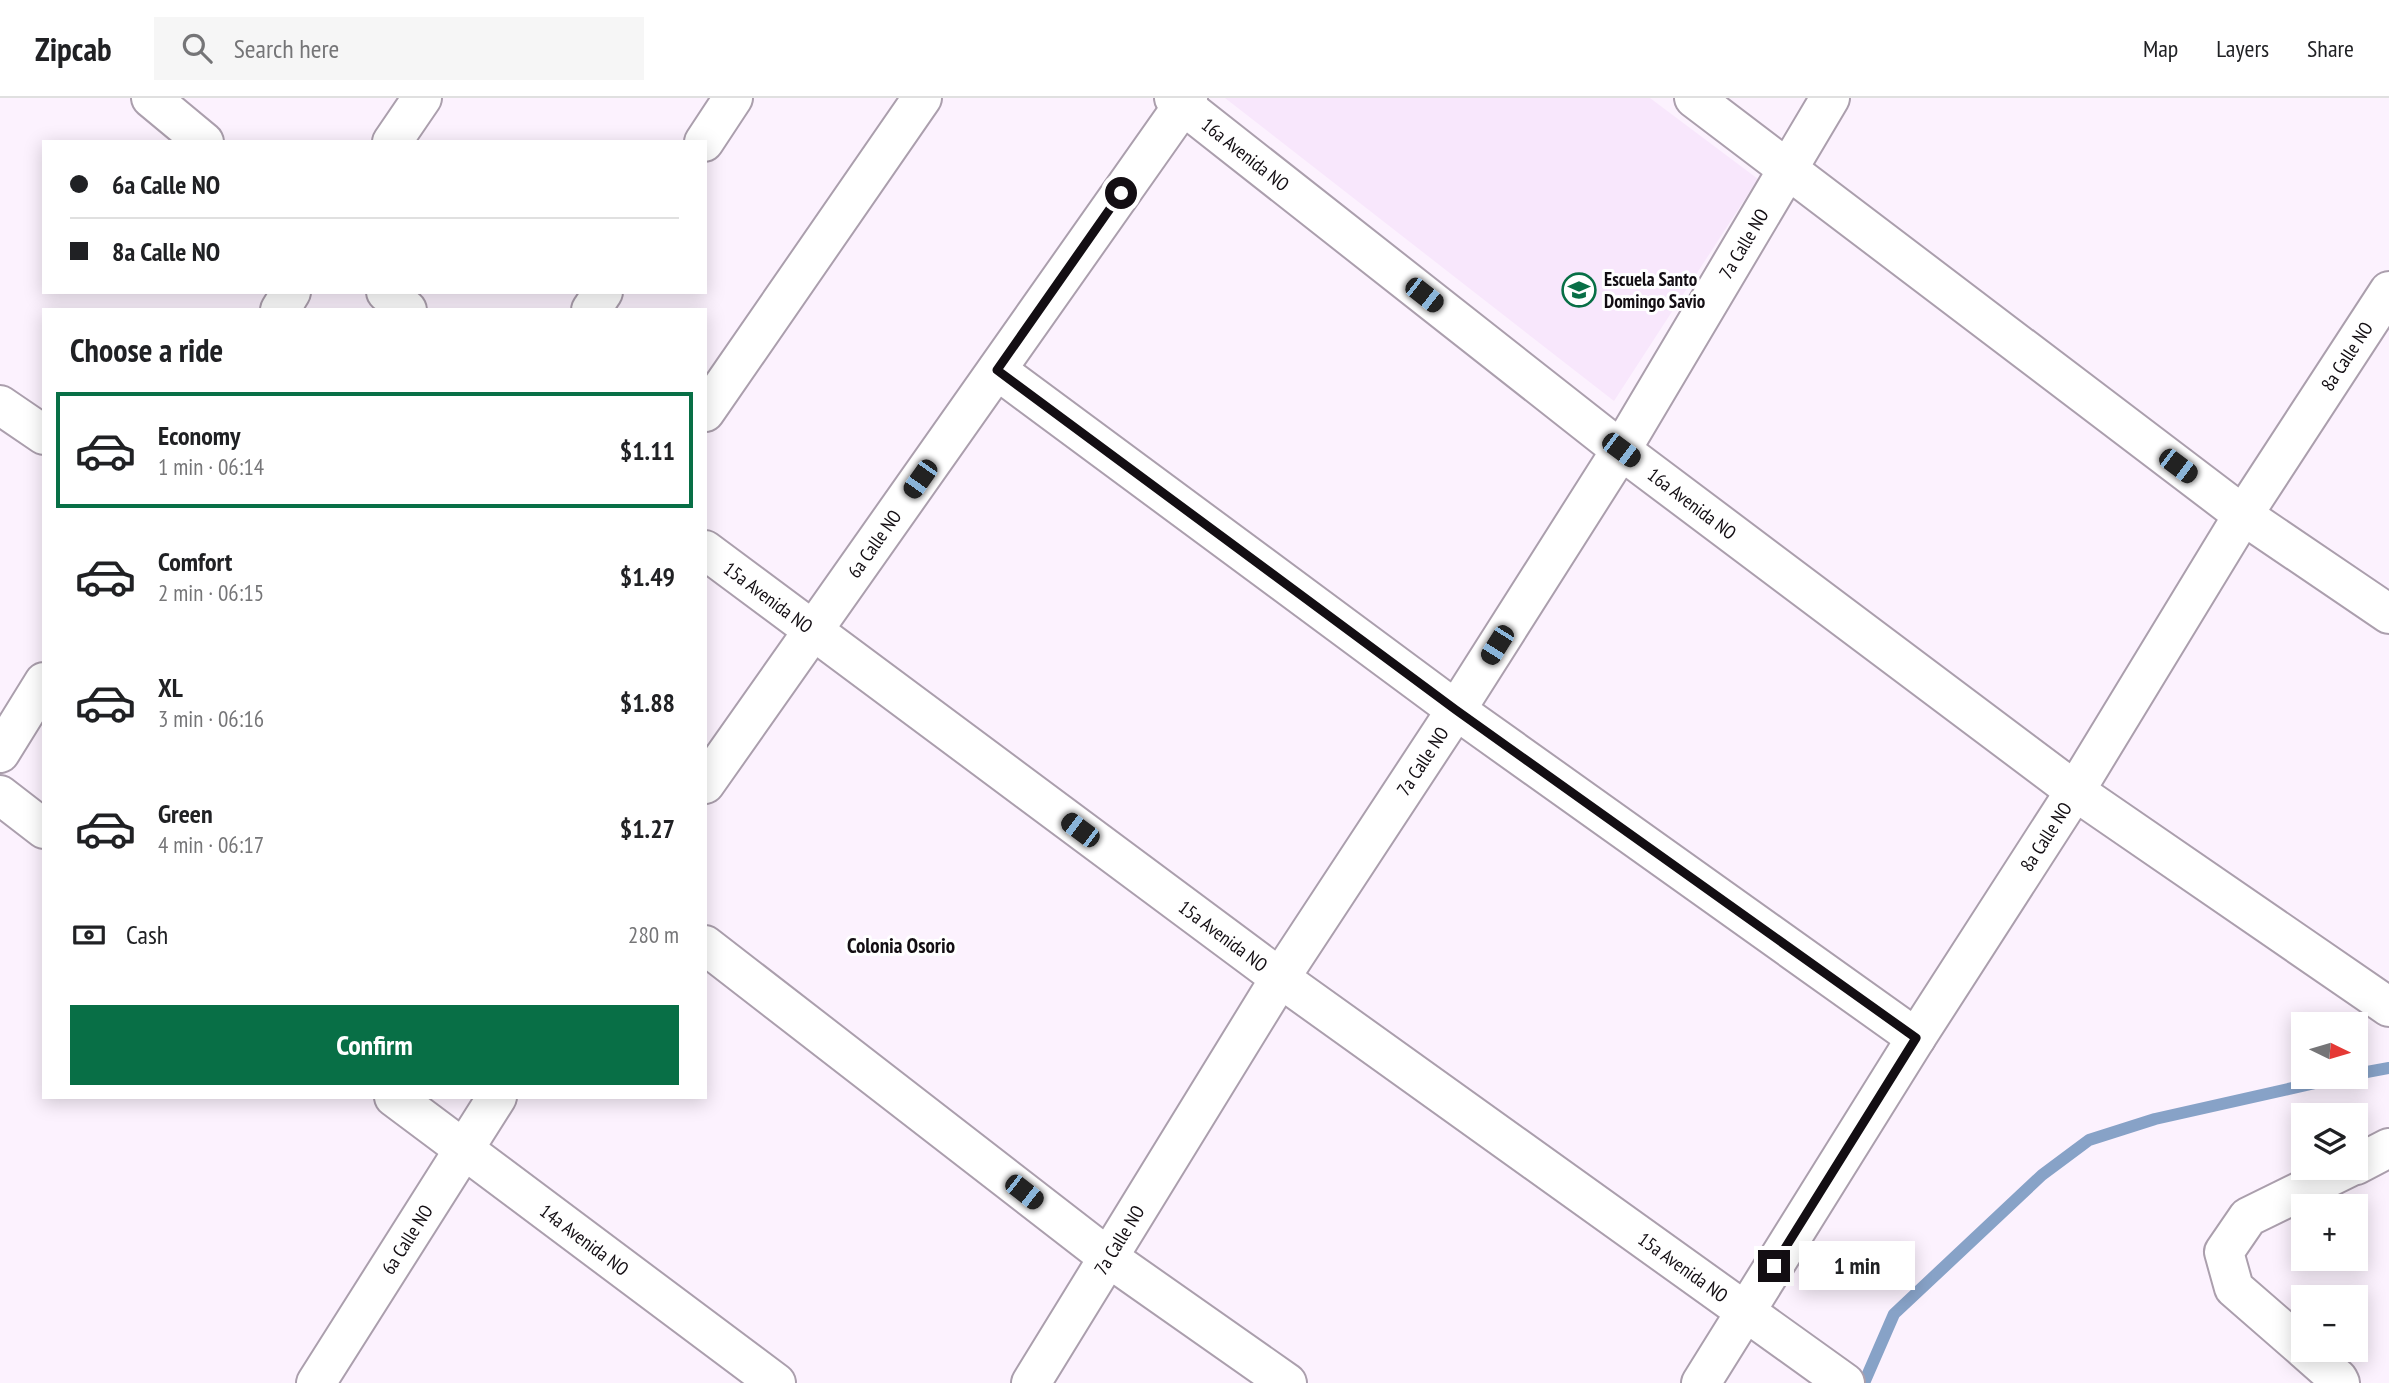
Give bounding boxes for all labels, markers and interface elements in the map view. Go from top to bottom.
search box [154,17,644,80]
text: Zipcab [35,27,112,70]
icon: search [178,29,216,67]
text: Search here [234,32,339,65]
text: Map [2143,33,2178,64]
text: Layers [2216,33,2269,64]
text: Share [2307,33,2354,64]
street label: 16a Avenida NO [1197,112,1294,196]
text: 6a Calle NO [112,168,220,201]
route start [1105,177,1137,209]
street label: 7a Calle NO [1713,204,1774,283]
text: 8a Calle NO [112,235,220,268]
place label: Escuela Santo Domingo Savio [1604,267,1705,313]
school or university icon: Escuela Santo Domingo Savio [1560,271,1598,309]
car [1401,274,1448,316]
street label: 8a Calle NO [2315,317,2378,395]
text: Choose a ride [70,329,223,371]
icon: car [74,419,137,482]
text: Economy [158,419,240,452]
car [1598,429,1645,471]
text: $1.11 [620,434,675,467]
car [2155,445,2202,487]
text: 1 min · 06:14 [158,452,264,481]
car [900,456,941,502]
street label: 16a Avenida NO [1643,462,1741,545]
street label: 6a Calle NO [842,505,906,582]
icon: car [74,545,137,608]
text: Comfort [158,545,232,578]
street label: 15a Avenida NO [719,556,818,638]
text: $1.49 [620,560,675,593]
text: 2 min · 06:15 [158,578,264,607]
car [1477,622,1518,668]
icon: car [74,671,137,734]
text: XL [158,671,183,704]
text: $1.88 [620,686,675,719]
text: 3 min · 06:16 [158,704,264,733]
street label: 7a Calle NO [1391,722,1454,800]
icon: car [74,797,137,860]
text: Green [158,797,213,830]
street label: 8a Calle NO [2015,797,2077,876]
car [1057,809,1104,851]
text: $1.27 [620,812,675,845]
text: 4 min · 06:17 [158,830,264,859]
street label: 15a Avenida NO [1174,895,1272,977]
icon: cash [70,916,108,954]
text: Cash [126,918,168,951]
text: 280 m [628,920,679,949]
district label: Colonia Osorio [847,932,955,959]
button: Confirm [70,1005,679,1085]
north arrow [2291,1012,2368,1088]
map controls [2291,1012,2368,1362]
button: layers [2291,1103,2368,1180]
car [1001,1171,1048,1213]
button: + [2291,1194,2368,1271]
street label: 14a Avenida NO [535,1199,634,1281]
street label: 6a Calle NO [376,1200,438,1279]
street label: 7a Calle NO [1088,1201,1149,1279]
street label: 15a Avenida NO [1634,1227,1733,1307]
callout: 1 min [1798,1242,1914,1290]
route end [1758,1250,1790,1282]
text: 1 min [1834,1251,1880,1280]
button: − [2291,1285,2368,1362]

